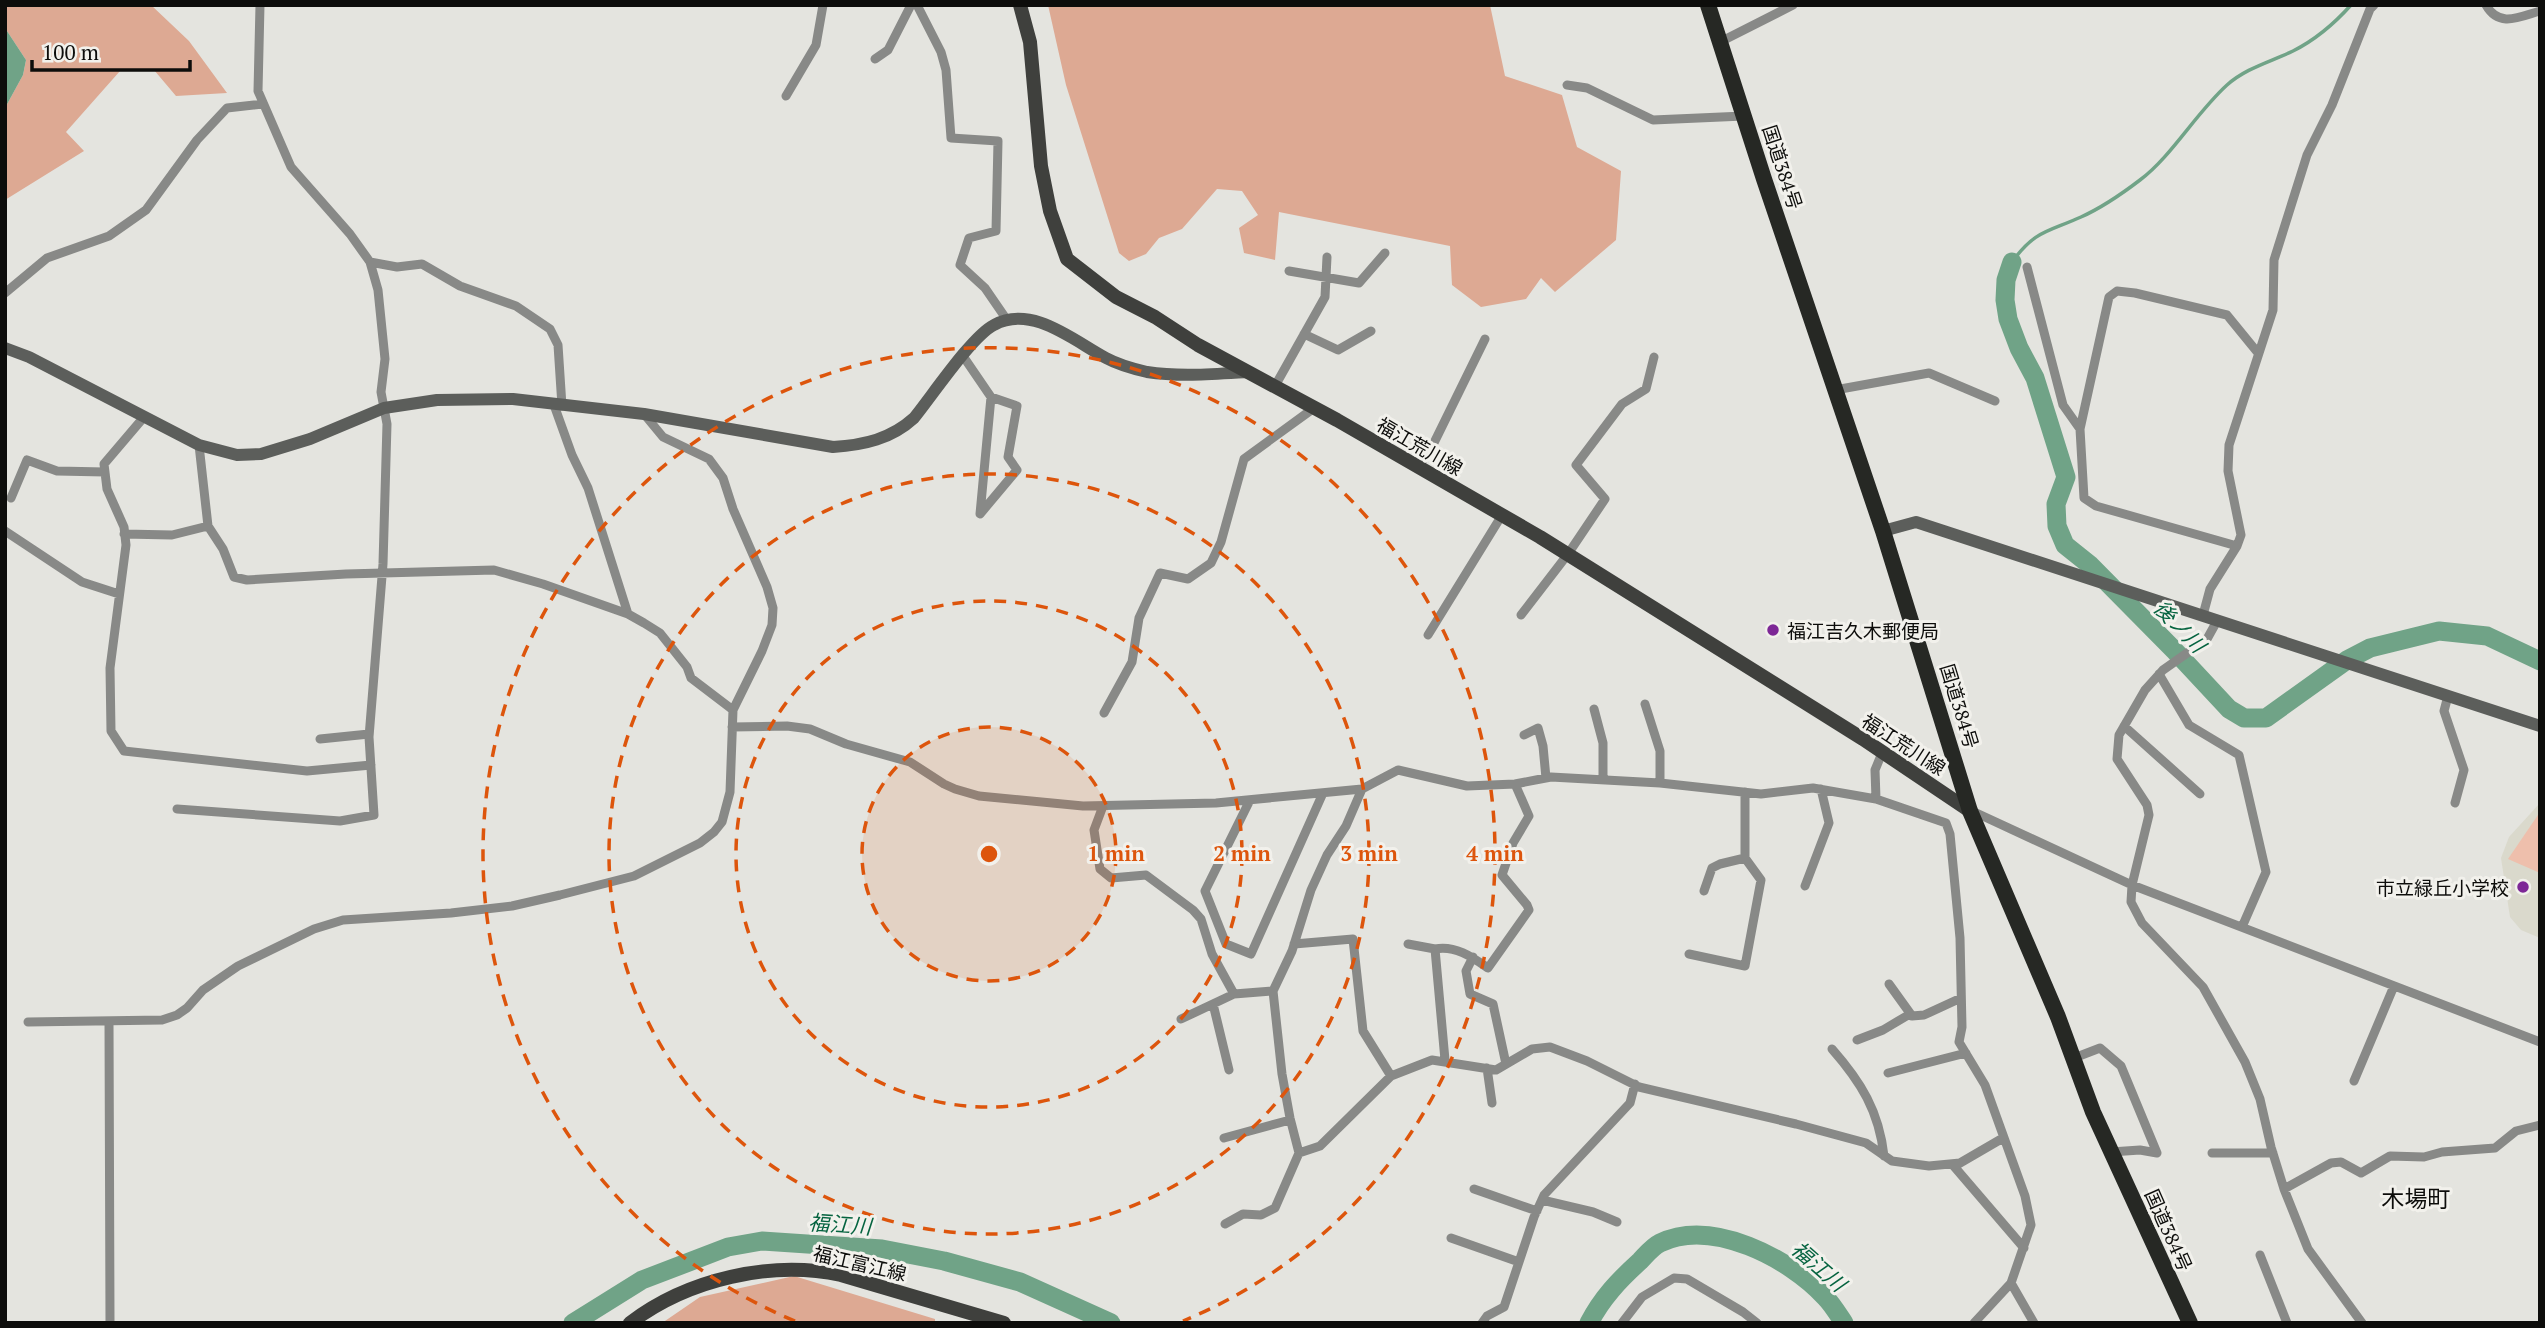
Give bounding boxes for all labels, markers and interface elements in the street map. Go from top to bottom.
scale bar [32,28,189,72]
text: 100 m [42,38,99,66]
street label: 国道384号 [1758,122,1808,212]
street label: 福江荒川線 [1373,411,1467,481]
water label: 後ノ川 [2148,594,2213,660]
place label: 福江吉久木郵便局 [1787,618,1939,643]
marker: 福江吉久木郵便局 [1765,622,1781,638]
street label: 国道384号 [1935,661,1985,751]
street label: 福江荒川線 [1857,708,1951,780]
text: 1 min [1087,839,1145,867]
text: 2 min [1213,839,1271,867]
text: 3 min [1340,839,1398,867]
text: 4 min [1466,839,1524,867]
centre of rings [977,842,1001,866]
place label: 市立緑丘小学校 [2376,875,2509,900]
marker: 市立緑丘小学校 [2515,879,2531,895]
district label: 木場町 [2382,1183,2451,1214]
street label: 国道384号 [2140,1185,2198,1275]
water label: 福江川 [808,1208,874,1240]
water label: 福江川 [1786,1235,1853,1299]
street label: 福江富江線 [811,1240,909,1286]

